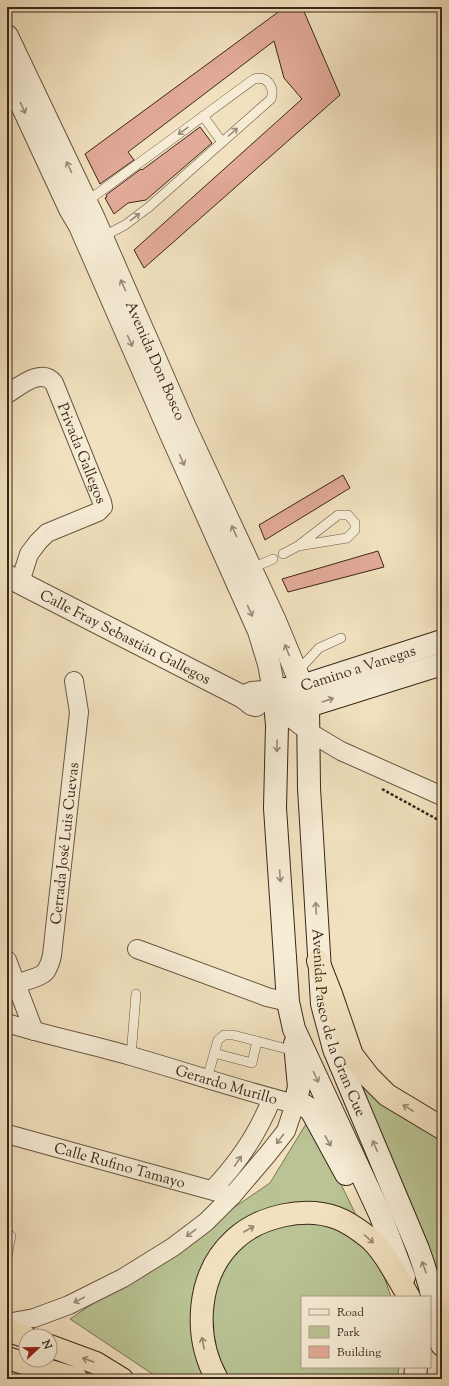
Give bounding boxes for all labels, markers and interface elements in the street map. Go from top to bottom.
one-way arrow [20,102,27,114]
one-way arrow [177,126,188,135]
one-way arrow [228,127,239,136]
one-way arrow [65,161,72,173]
one-way arrow [130,213,141,221]
one-way arrow [119,280,126,292]
street label: Avenida Don Bosco [119,298,190,424]
one-way arrow [127,334,134,346]
street label: Privada Gallegos [51,400,111,507]
one-way arrow [179,453,186,465]
one-way arrow [230,526,237,538]
street label: Calle Fray Sebastián Gallegos [36,585,214,691]
one-way arrow [247,605,254,617]
street label: Camino a Vanegas [298,641,419,698]
one-way arrow [282,645,290,657]
one-way arrow [321,695,333,703]
one-way arrow [273,739,281,752]
street label: Cerrada José Luis Cuevas [46,761,85,926]
one-way arrow [276,869,283,882]
one-way arrow [312,902,319,915]
street label: Avenida Paseo de la Gran Cue [305,928,370,1120]
street label: Gerardo Murillo [172,1061,280,1111]
one-way arrow [313,1071,320,1083]
one-way arrow [402,1103,414,1111]
one-way arrow [276,1134,284,1145]
one-way arrow [325,1135,333,1147]
street label: Calle Rufino Tamayo [51,1138,187,1195]
one-way arrow [371,1141,378,1153]
one-way arrow [234,1156,242,1167]
one-way arrow [243,1225,255,1233]
one-way arrow [185,1229,196,1237]
one-way arrow [364,1234,374,1244]
one-way arrow [420,1261,428,1273]
legend [301,1296,431,1368]
one-way arrow [74,1297,86,1304]
text: Road [337,1304,364,1322]
text: Park [337,1324,360,1342]
north arrow [18,1328,58,1368]
one-way arrow [199,1336,207,1349]
text: N [37,1337,55,1352]
text: Building [337,1344,381,1362]
one-way arrow [83,1356,95,1364]

